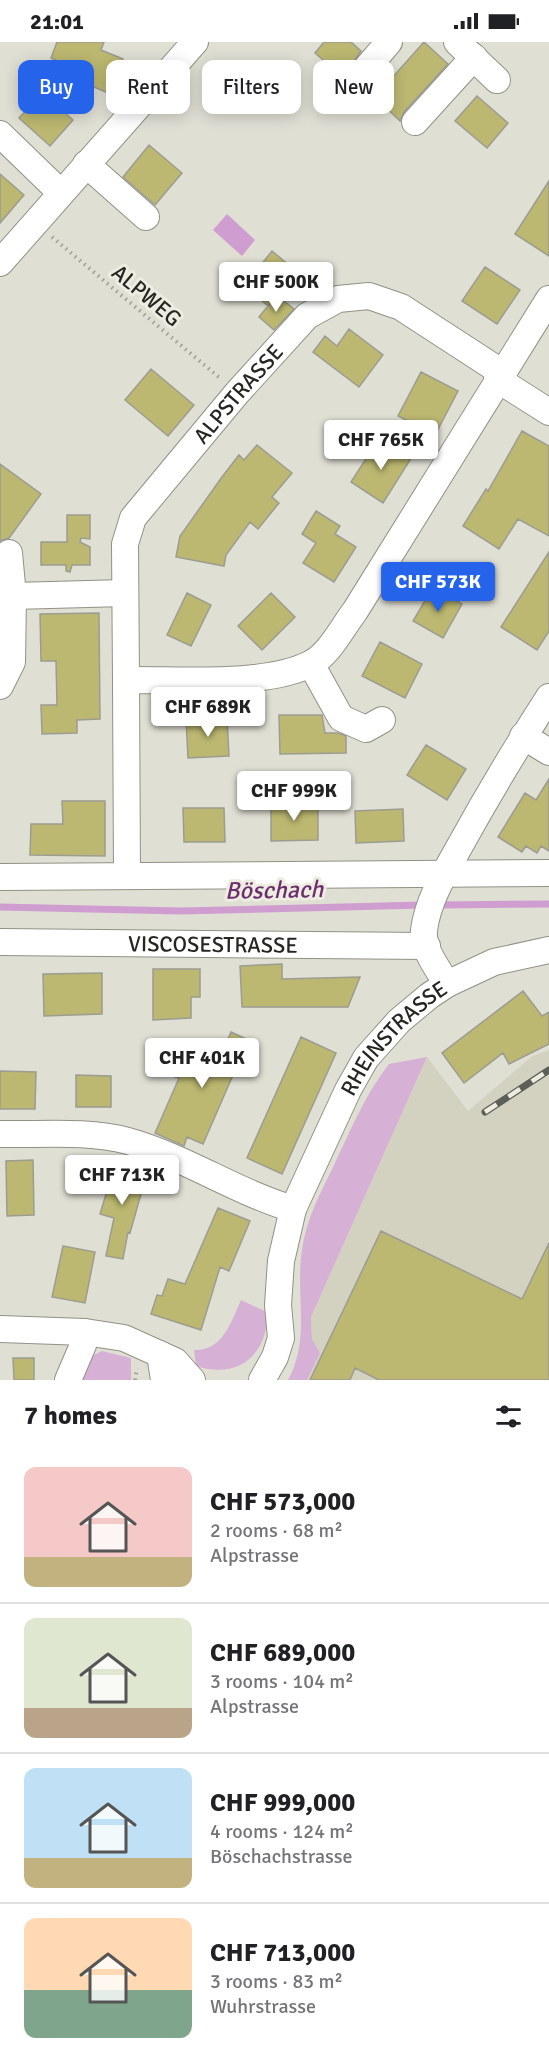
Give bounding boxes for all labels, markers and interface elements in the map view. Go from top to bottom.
text: 21:01 [30,8,84,35]
chip: Buy [18,60,94,114]
chip: Rent [106,60,190,114]
chip: Filters [202,60,301,114]
chip: New [313,60,394,114]
street label: ALPWEG [106,259,187,332]
pin: CHF 500K [214,262,338,313]
text: CHF 500K [233,269,319,294]
street label: ALPSTRASSE [188,339,289,449]
pin: CHF 765K [319,420,443,471]
text: CHF 765K [338,427,424,452]
pin: CHF 573K [376,562,500,613]
text: CHF 573K [395,569,481,594]
pin: CHF 689K [146,687,270,738]
text: CHF 689K [165,694,251,719]
pin: CHF 999K [232,771,356,822]
text: CHF 999K [251,778,337,803]
water label: Böschach [225,874,324,906]
street label: VISCOSESTRASSE [128,930,298,959]
street label: RHEINSTRASSE [335,975,452,1100]
pin: CHF 401K [140,1038,264,1089]
text: CHF 401K [159,1045,245,1070]
pin: CHF 713K [60,1155,184,1206]
text: CHF 713K [79,1162,165,1187]
text: 7 homes [24,1400,117,1432]
icon: filters [492,1400,525,1433]
text: CHF 573,000 [210,1486,355,1518]
icon: home [72,1491,144,1563]
text: 2 rooms · 68 m² [210,1518,343,1543]
text: Alpstrasse [210,1543,299,1568]
text: CHF 689,000 [210,1637,355,1669]
icon: home [72,1642,144,1714]
text: 3 rooms · 104 m² [210,1669,354,1694]
text: Alpstrasse [210,1694,299,1719]
text: CHF 999,000 [210,1787,355,1819]
icon: home [72,1792,144,1864]
text: 4 rooms · 124 m² [210,1819,354,1844]
text: Böschachstrasse [210,1844,353,1869]
text: CHF 713,000 [210,1937,355,1969]
icon: home [72,1942,144,2014]
text: 3 rooms · 83 m² [210,1969,343,1994]
text: Wuhrstrasse [210,1994,316,2019]

